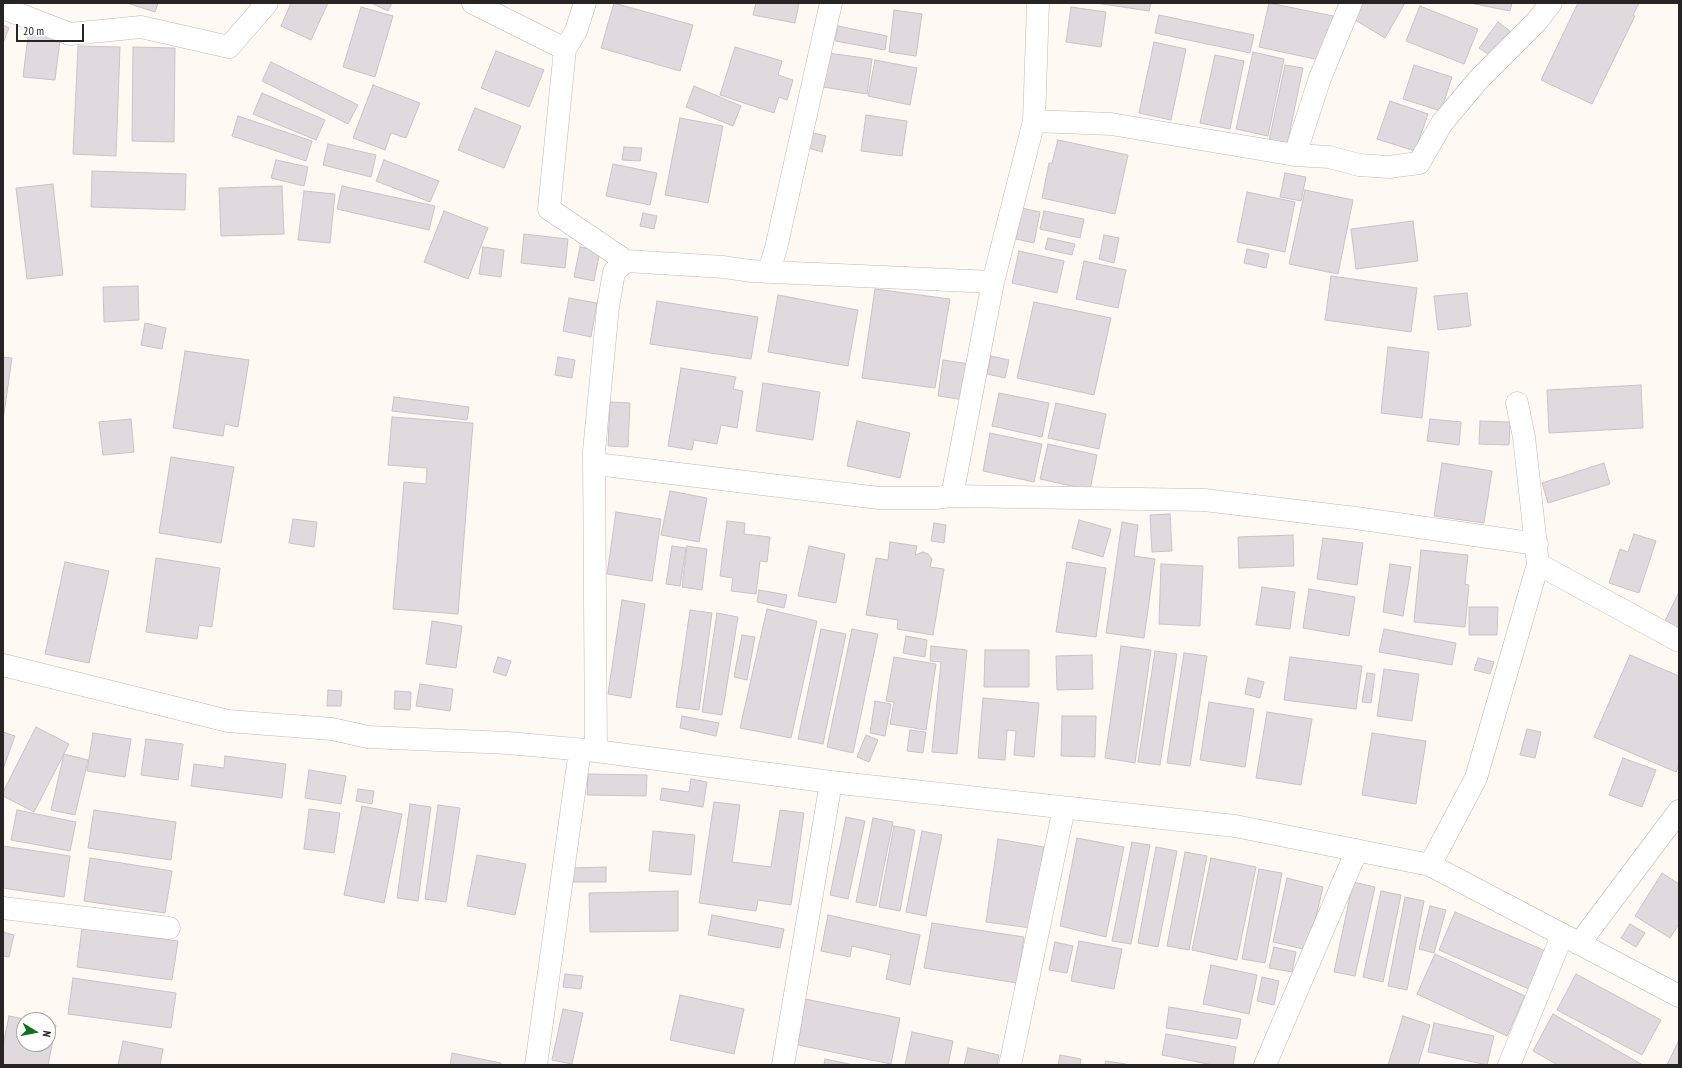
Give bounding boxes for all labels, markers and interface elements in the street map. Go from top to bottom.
scale bar [18,16,86,42]
text: 20 m [23,23,44,38]
north arrow [16,1012,56,1052]
text: N [39,1030,54,1038]

